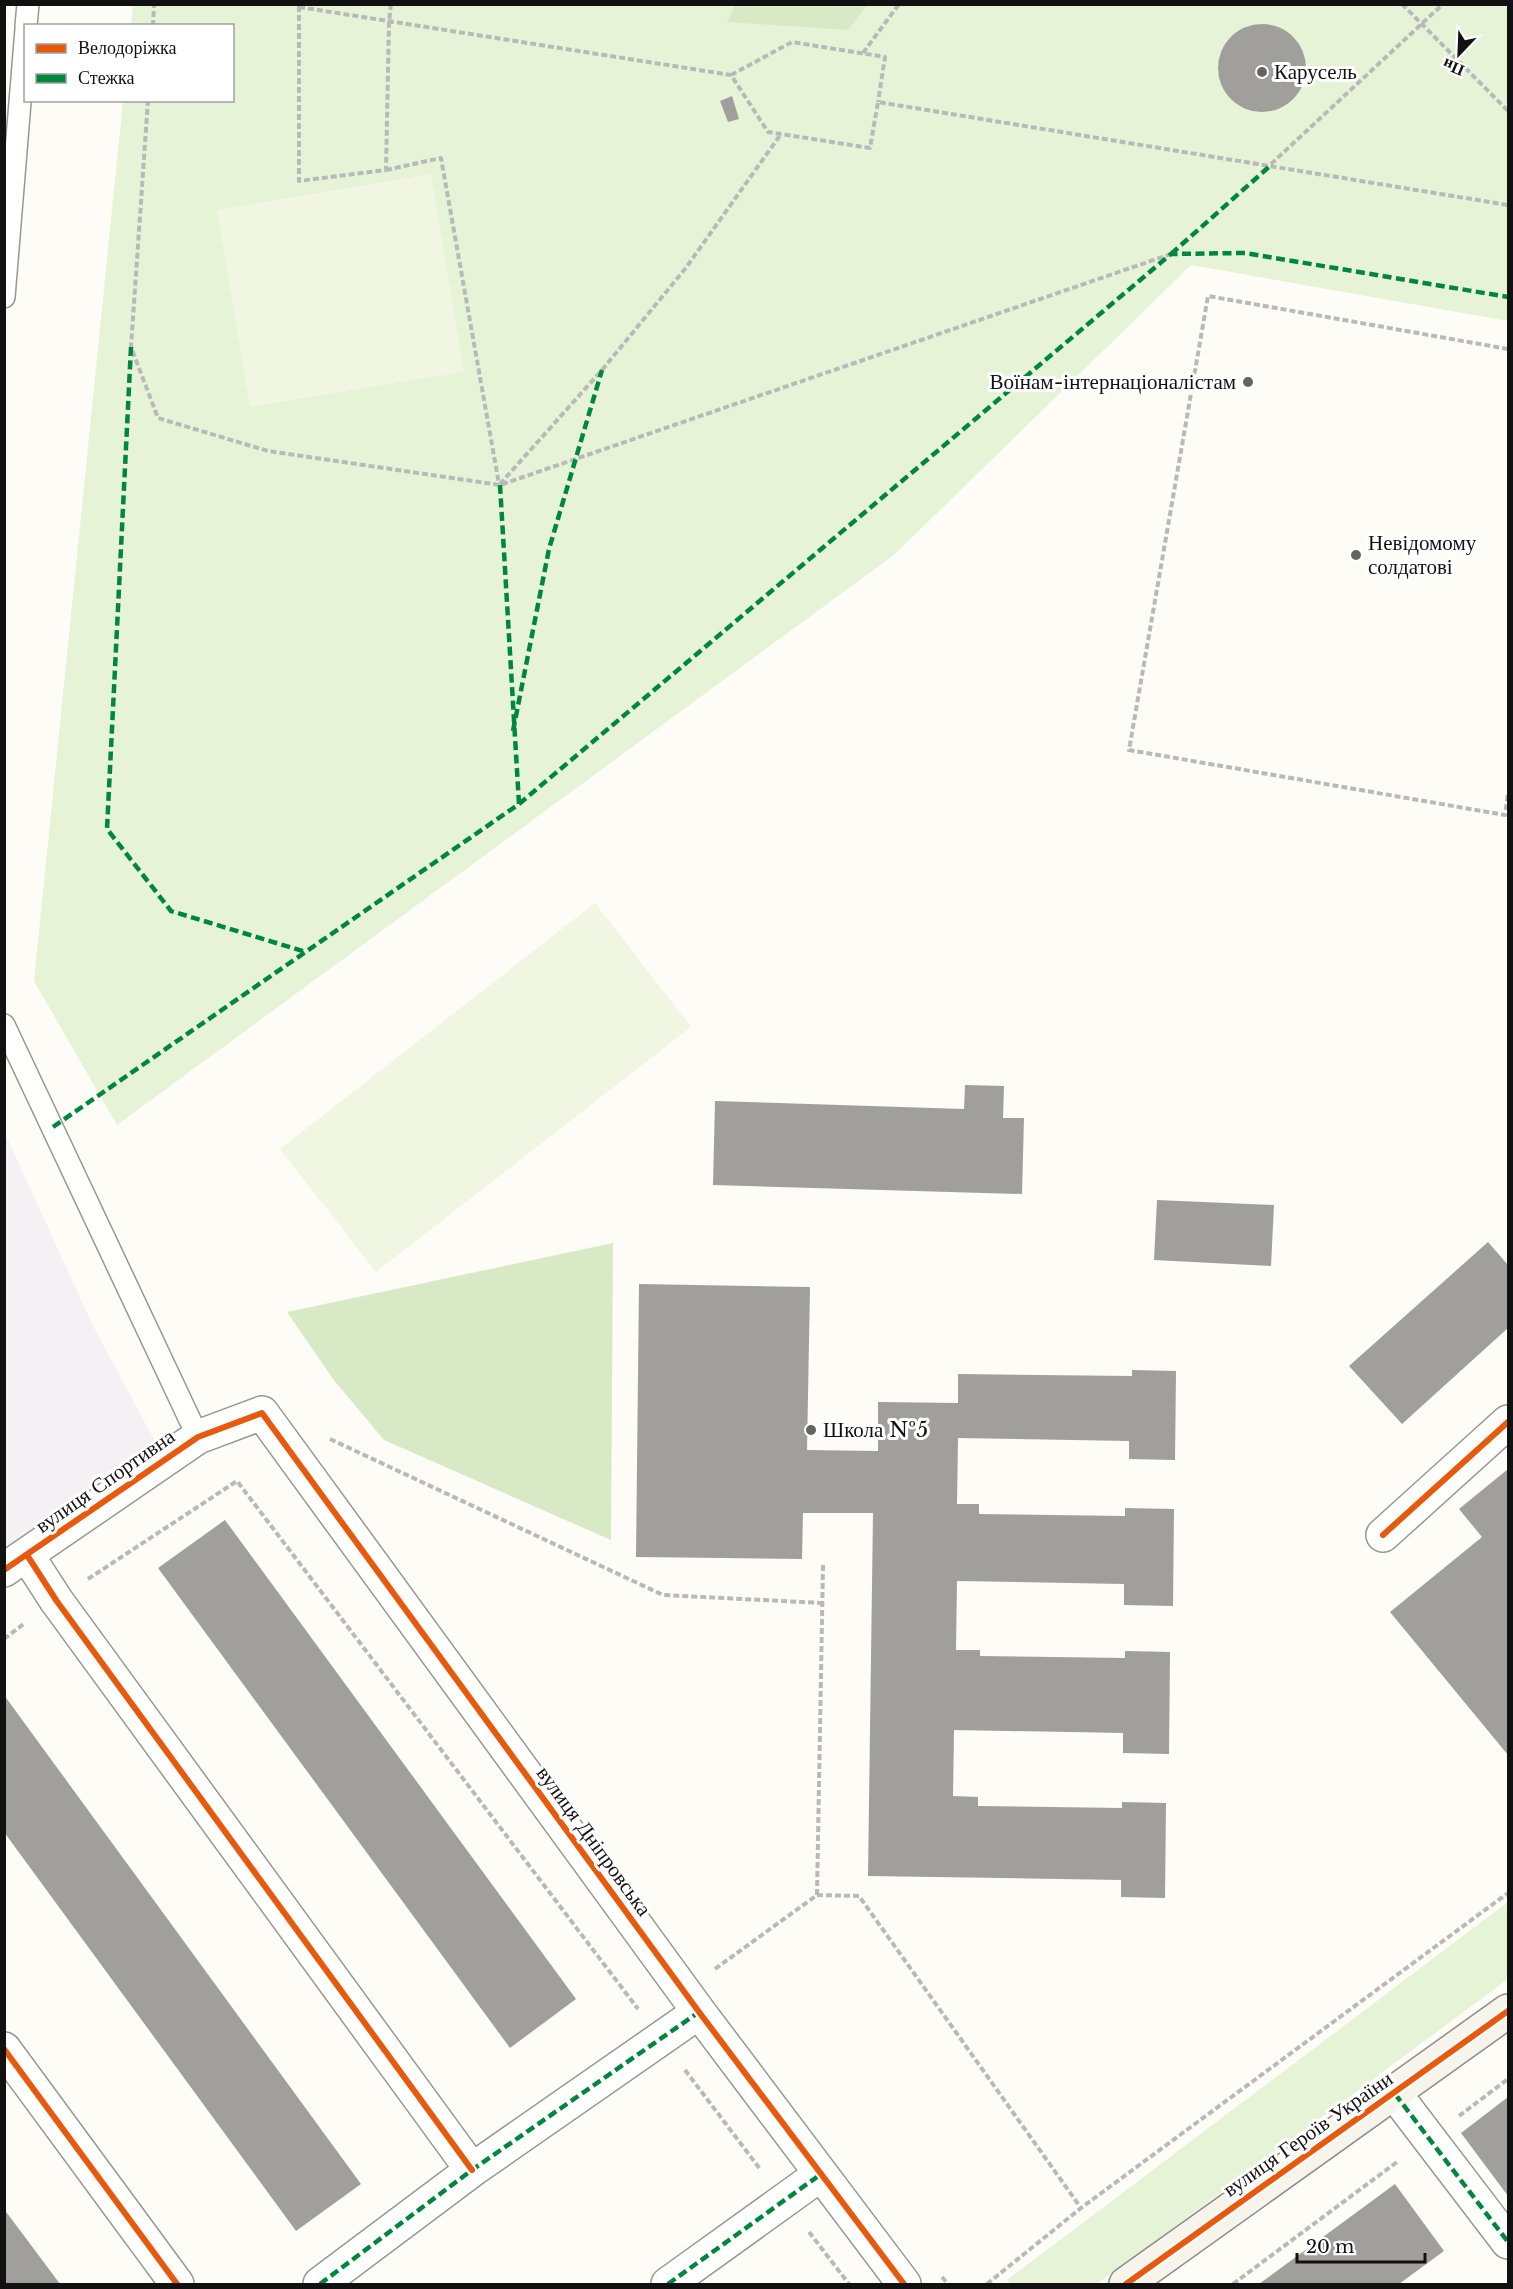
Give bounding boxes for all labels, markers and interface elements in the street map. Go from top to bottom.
legend [24,24,234,102]
north arrow [1429,24,1489,84]
text: Велодоріжка [78,37,177,59]
text: Пн [1439,54,1467,81]
place label: Карусель [1274,59,1357,85]
marker: Карусель [1255,65,1269,79]
text: Стежка [78,67,135,89]
place label: Воїнам-інтернаціоналістам [989,369,1236,395]
marker: Воїнам-інтернаціоналістам [1241,375,1255,389]
place label: Невідомому солдатові [1368,530,1477,580]
marker: Невідомому солдатові [1349,548,1363,562]
place label: Школа №5 [823,1417,928,1443]
street label: вулиця Спортивна [30,1423,180,1539]
marker: Школа №5 [804,1423,818,1437]
street label: вулиця Дніпровська [531,1761,658,1922]
street label: вулиця Героїв України [1218,2066,1398,2202]
scale bar [1297,2226,1424,2264]
text: 20 m [1306,2236,1354,2258]

